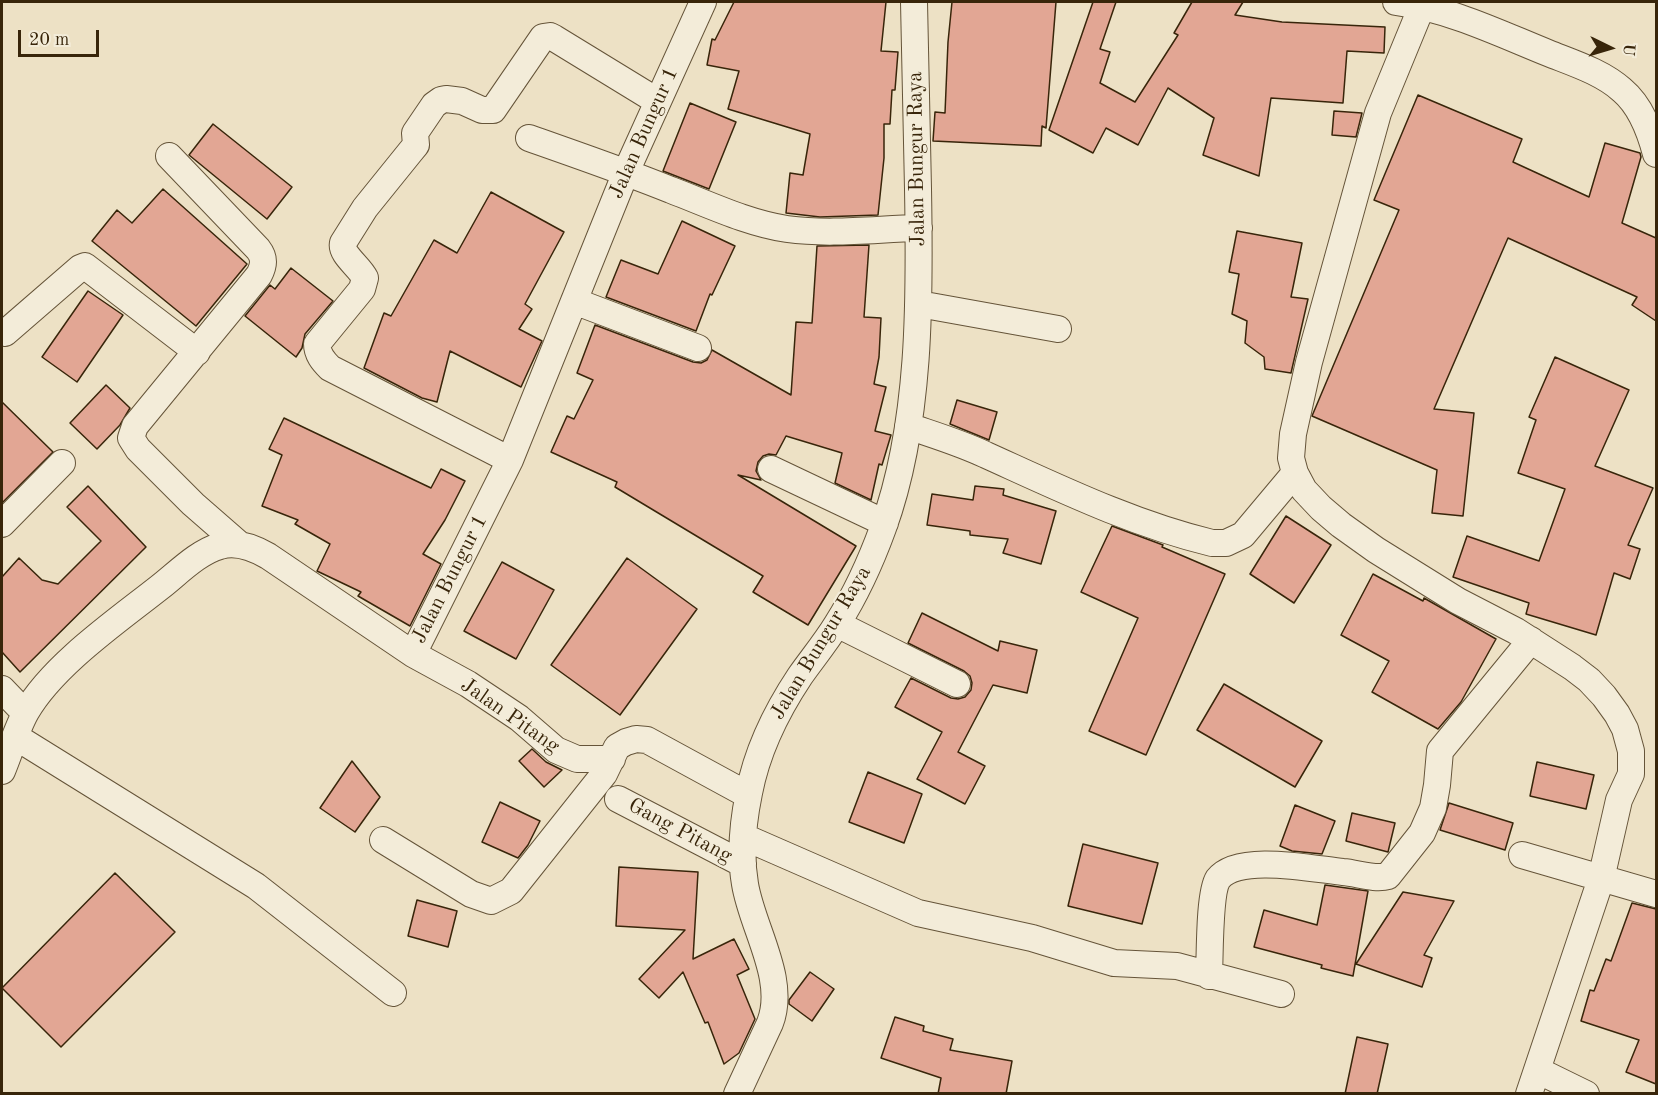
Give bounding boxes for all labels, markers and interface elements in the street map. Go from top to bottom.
scale bar [21,18,102,56]
north arrow [1580,18,1640,78]
text: 20 m [29,31,69,49]
text: U [1619,43,1636,57]
street label: Jalan Bungur 1 [604,63,684,203]
street label: Jalan Bungur Raya [903,71,931,247]
street label: Jalan Bungur 1 [407,510,493,648]
street label: Jalan Bungur Raya [765,562,877,724]
street label: Jalan Pitang [456,673,564,759]
street label: Gang Pitang [624,793,736,869]

